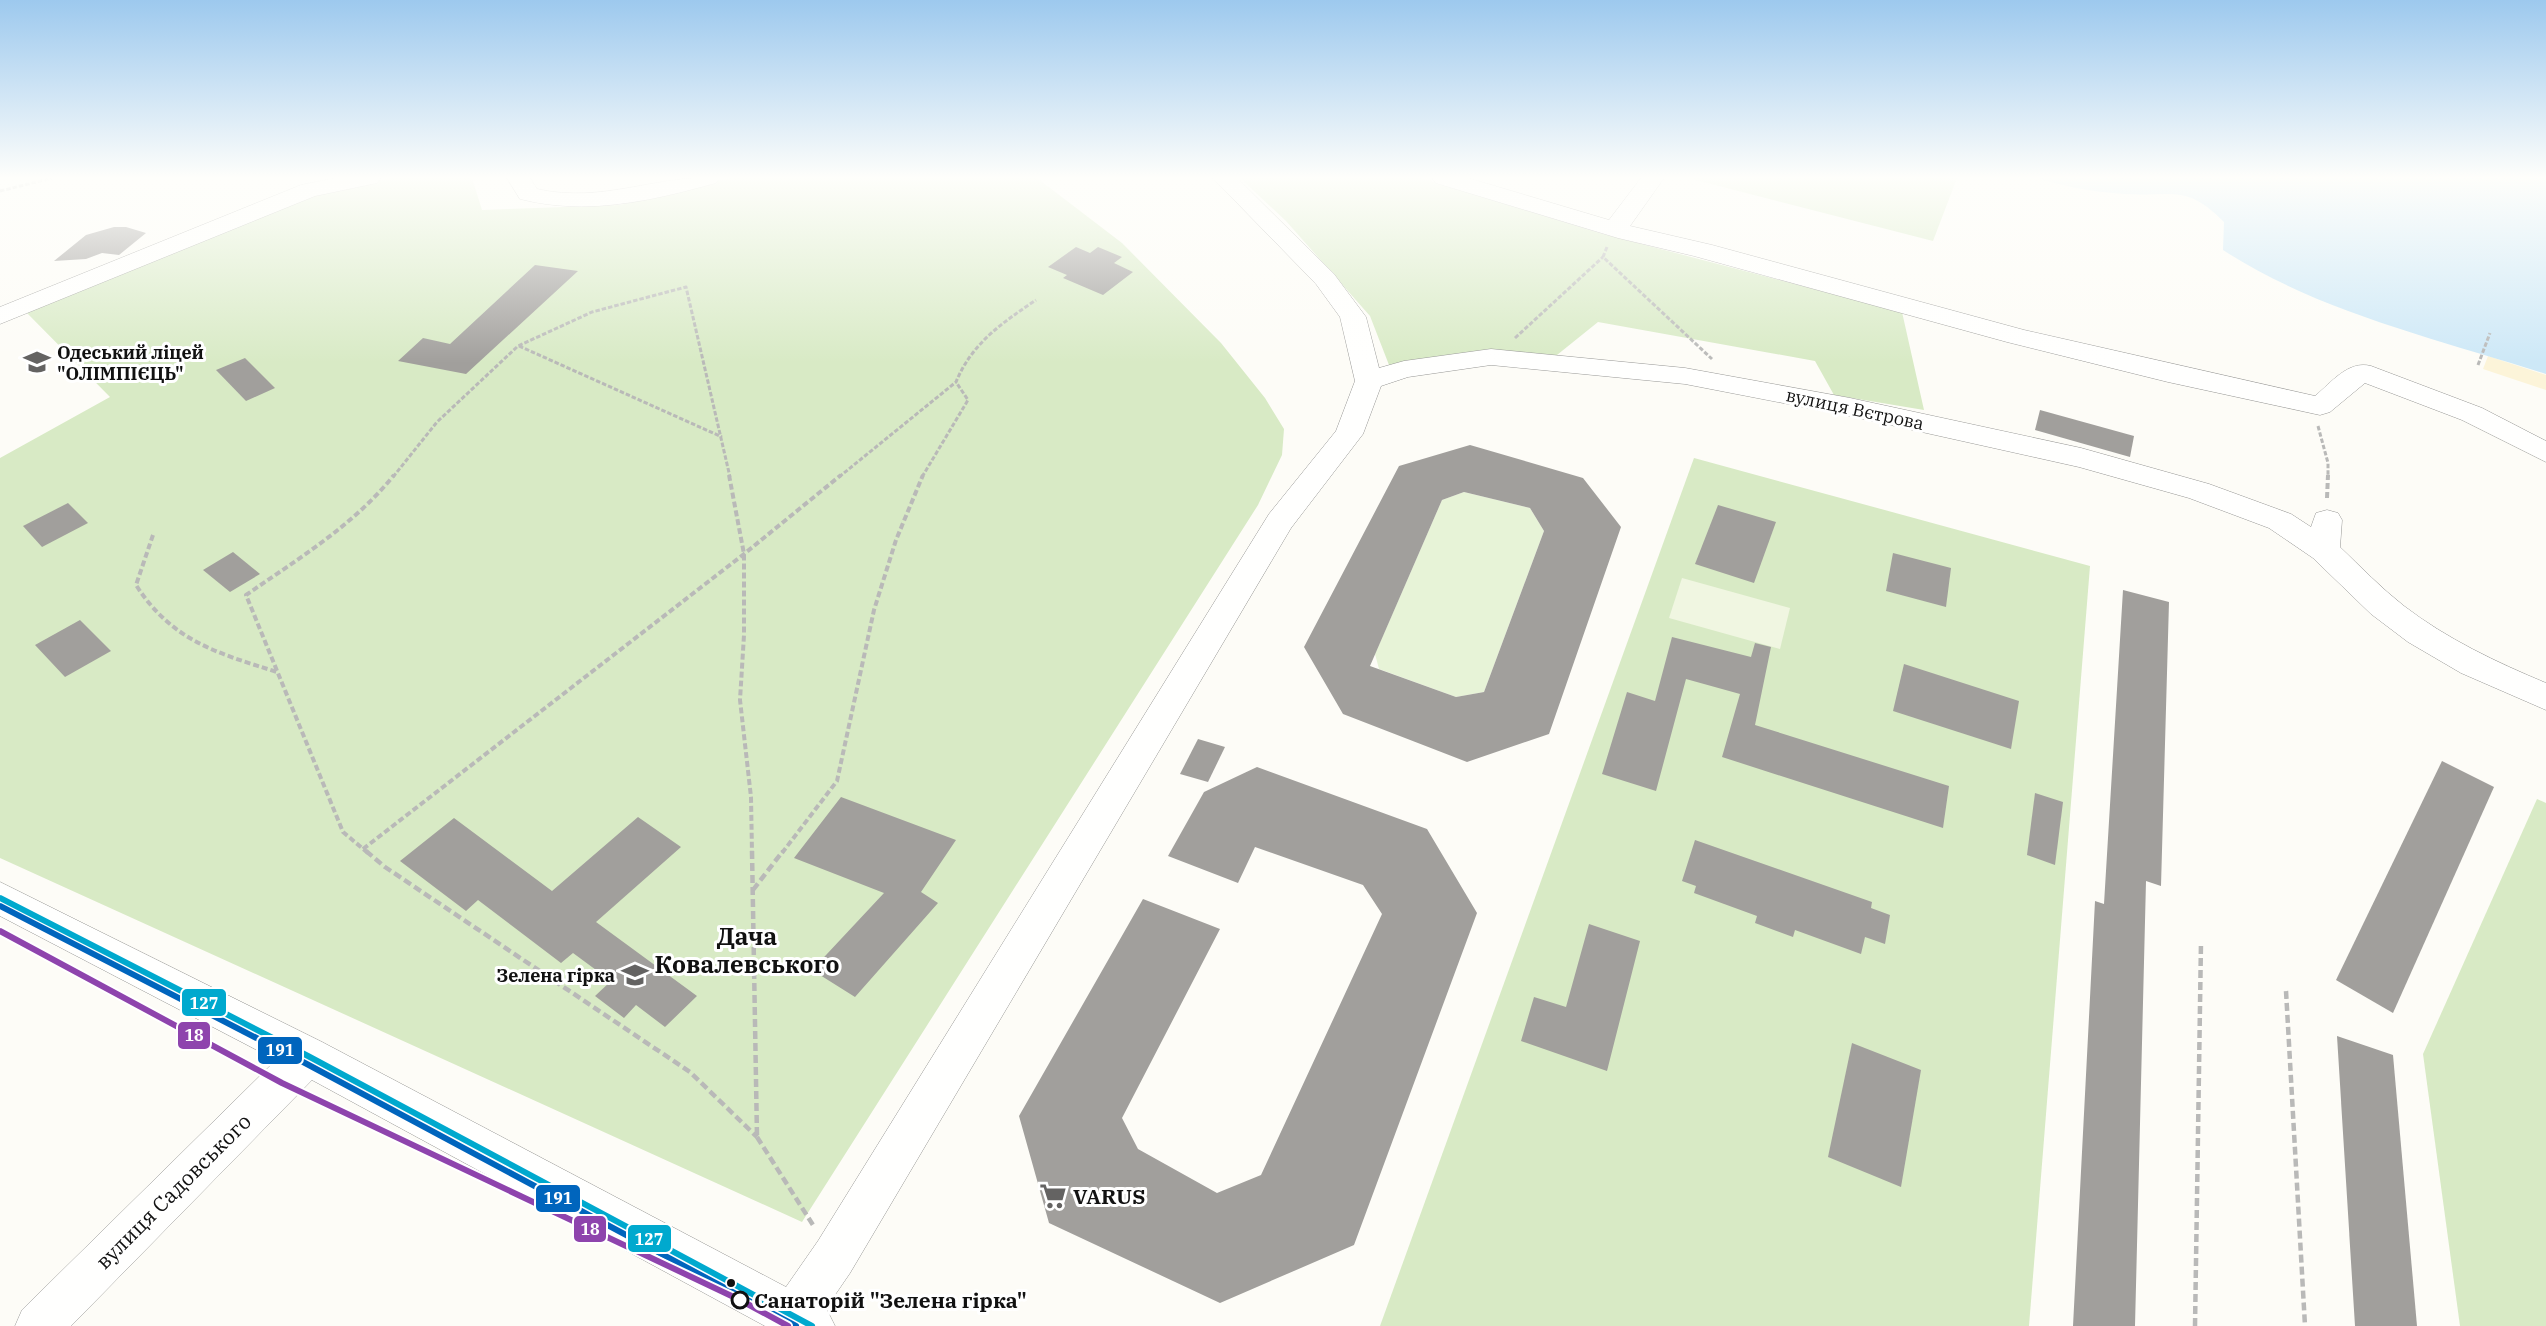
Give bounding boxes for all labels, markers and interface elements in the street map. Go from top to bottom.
place label: Одеський ліцей "ОЛІМПІЄЦЬ" [57,341,204,385]
school or university icon: Одеський ліцей "ОЛІМПІЄЦЬ" [22,347,52,377]
street label: вулиця Вєтрова [1784,383,1926,435]
district label: Дача Ковалевського [655,920,840,980]
school or university icon: Зелена гірка [620,960,650,990]
place label: Зелена гірка [497,964,615,987]
line badge: 127 [181,988,227,1017]
text: 127 [190,993,218,1013]
line badge: 18 [177,1021,211,1050]
text: 18 [184,1025,204,1045]
line badge: 191 [257,1036,303,1065]
text: 191 [266,1040,294,1060]
street label: вулиця Садовського [89,1107,257,1275]
supermarket icon: VARUS [1038,1181,1068,1211]
place label: VARUS [1073,1182,1145,1210]
line badge: 191 [535,1184,581,1213]
text: 191 [544,1188,572,1208]
line badge: 18 [573,1215,607,1243]
text: 18 [580,1219,600,1239]
line badge: 127 [627,1224,672,1253]
text: 127 [635,1229,663,1249]
unlabelled marker [725,1277,737,1289]
place label: Санаторій "Зелена гірка" [754,1286,1027,1314]
marker: Санаторій "Зелена гірка" [731,1291,749,1309]

